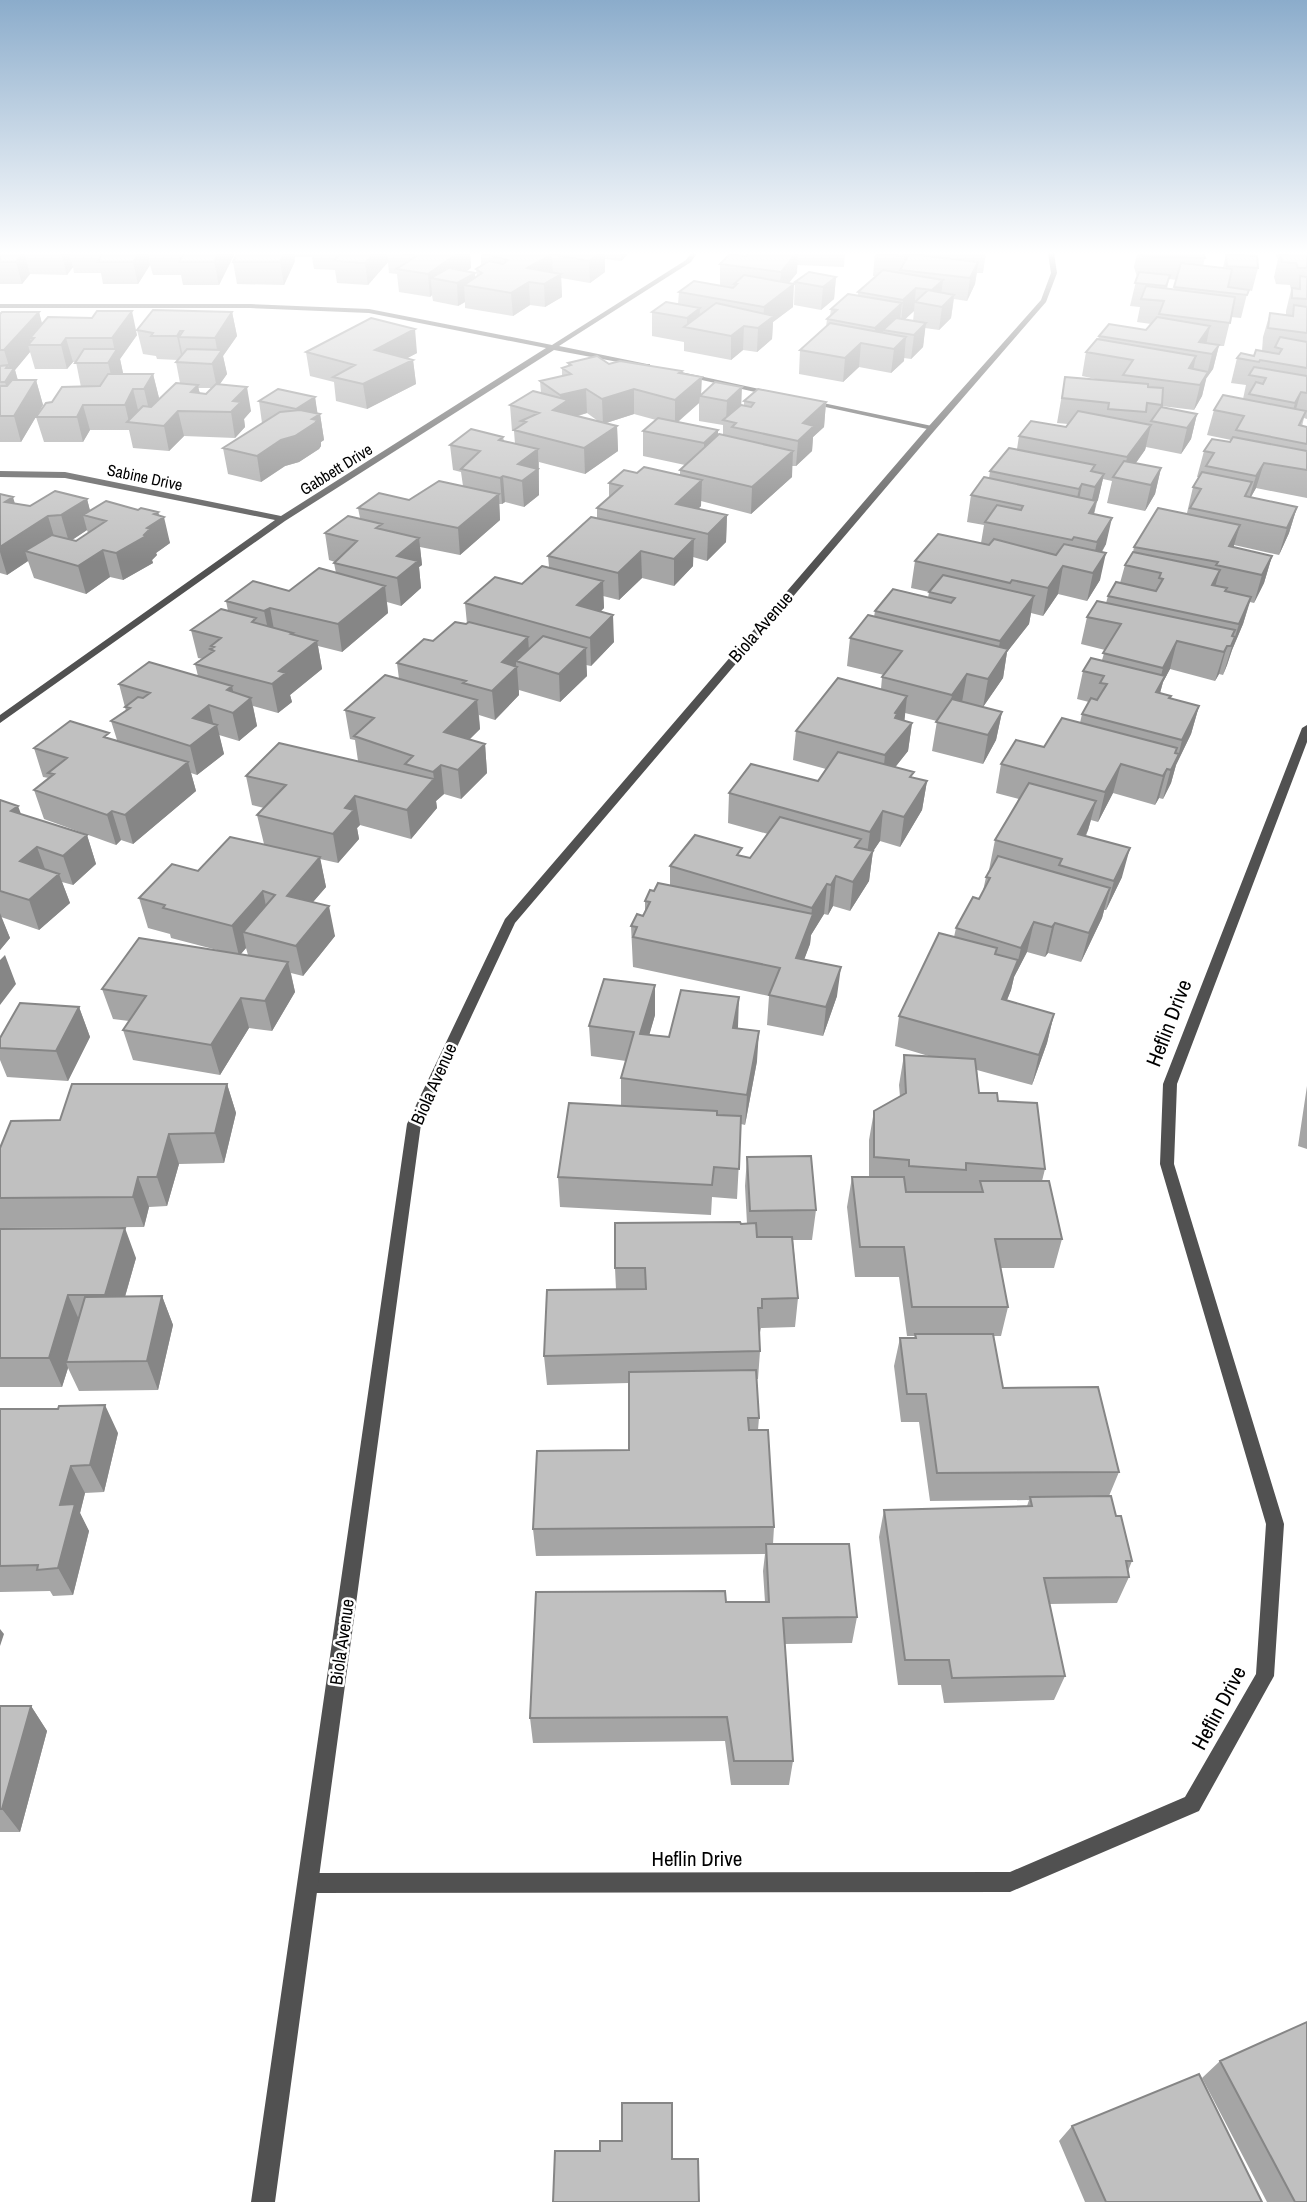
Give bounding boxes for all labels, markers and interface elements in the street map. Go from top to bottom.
street label: Gabbett Drive [296,438,376,500]
street label: Sabine Drive [105,458,185,496]
street label: Biola Avenue [723,586,799,668]
street label: Heflin Drive [1139,975,1198,1070]
street label: Biola Avenue [404,1039,463,1129]
street label: Biola Avenue [323,1597,360,1687]
street label: Heflin Drive [1184,1661,1253,1755]
street label: Heflin Drive [652,1844,742,1873]

